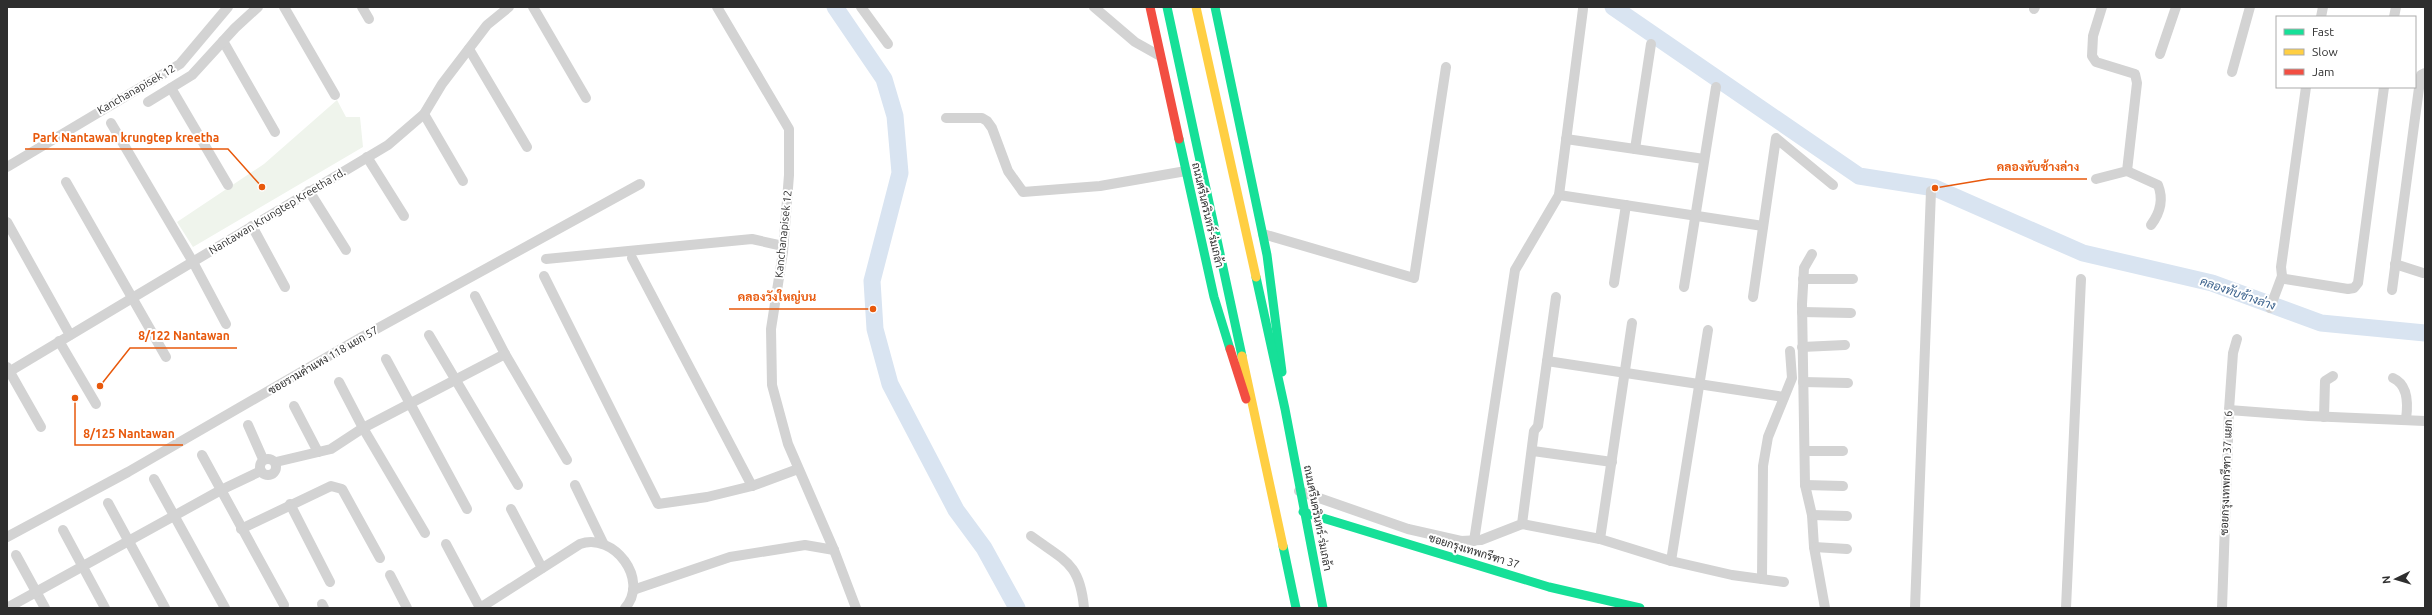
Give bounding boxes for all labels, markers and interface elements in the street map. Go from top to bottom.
legend [2276,16,2416,88]
text: Fast [2312,25,2334,38]
text: Slow [2312,45,2338,58]
street label: Kanchanapisek 12 [95,62,177,116]
text: Jam [2312,65,2334,78]
callout: Park Nantawan krungtep kreetha [25,125,228,149]
text: Park Nantawan krungtep kreetha [33,131,219,144]
callout: คลองทับช้างล่าง [1989,155,2087,179]
text: คลองทับช้างล่าง [1997,159,2079,173]
street label: ถนนศรีนครินทร์-ร่มเกล้า [1190,161,1228,269]
street label: Nantawan Krungtep Kreetha rd. [207,165,347,257]
street label: Kanchanapisek 12 [772,190,794,278]
water label: คลองทับช้างล่าง [2198,274,2278,312]
callout: คลองวังใหญ่บน [729,285,824,309]
text: คลองวังใหญ่บน [738,289,816,304]
street label: ซอยรามคำแหง 118 แยก 57 [265,323,380,396]
callout: 8/122 Nantawan [130,324,237,348]
text: 8/122 Nantawan [138,329,230,342]
street label: ซอยกรุงเทพกรีฑา 37 แยก 6 [2216,410,2237,536]
callout: 8/125 Nantawan [75,421,183,445]
text: 8/125 Nantawan [83,427,175,440]
street label: ถนนศรีนครินทร์-ร่มเกล้า [1302,464,1336,572]
street label: ซอยกรุงเทพกรีฑา 37 [1426,530,1522,573]
north arrow [2376,559,2416,599]
text: N [2380,575,2392,584]

